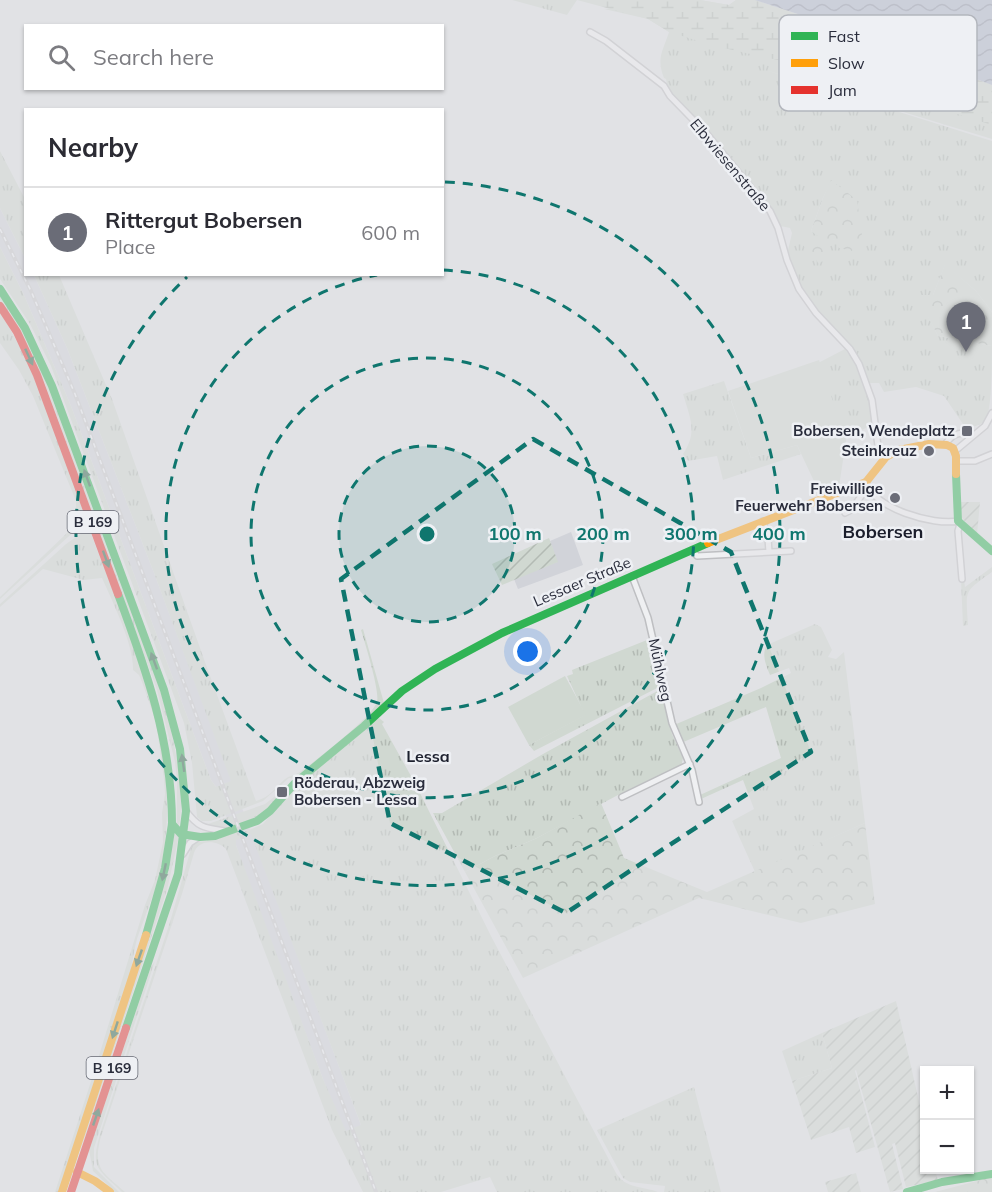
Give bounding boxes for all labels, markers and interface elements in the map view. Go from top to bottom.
legend [779,15,977,111]
search box [24,24,444,90]
text: Fast [828,26,860,46]
icon: search [45,41,78,74]
text: Search here [93,43,214,71]
text: Slow [828,53,865,73]
text: Jam [828,80,857,100]
street label: Elbwiesenstraße [686,114,775,215]
text: Nearby [48,131,138,164]
text: Rittergut Bobersen [105,206,303,234]
text: 1 [62,220,74,245]
text: 600 m [361,220,420,245]
text: Place [105,234,155,259]
pin: 1 [946,302,986,352]
one-way arrow [24,349,33,366]
place label: Bobersen, Wendeplatz [793,421,955,440]
marker: Bobersen, Wendeplatz [960,424,974,438]
place label: Steinkreuz [842,441,917,460]
marker: Steinkreuz [922,444,936,458]
one-way arrow [81,469,91,487]
place label: Freiwillige Feuerwehr Bobersen [735,479,883,515]
marker: Freiwillige Feuerwehr Bobersen [888,491,902,505]
road number: B 169 [68,511,118,533]
district label: Bobersen [843,520,923,543]
text: 100 m [488,522,542,545]
text: 200 m [576,522,630,545]
text: 300 m [664,522,718,545]
text: 400 m [752,522,806,545]
centre of rings [417,524,437,544]
one-way arrow [101,550,111,568]
street label: Lessaer Straße [530,552,634,611]
your location [513,637,542,666]
street label: Mühlweg [645,637,676,703]
one-way arrow [148,652,158,670]
district label: Lessa [406,746,450,766]
one-way arrow [179,753,188,772]
place label: Röderau, Abzweig Bobersen - Lessa [294,773,425,809]
marker: Röderau, Abzweig Bobersen - Lessa [275,785,289,799]
one-way arrow [159,862,168,881]
one-way arrow [133,949,143,967]
one-way arrow [110,1021,119,1039]
road number: B 169 [86,1057,138,1079]
map controls [920,1066,974,1174]
button: + [920,1066,974,1120]
one-way arrow [92,1108,101,1126]
button: − [920,1120,974,1174]

